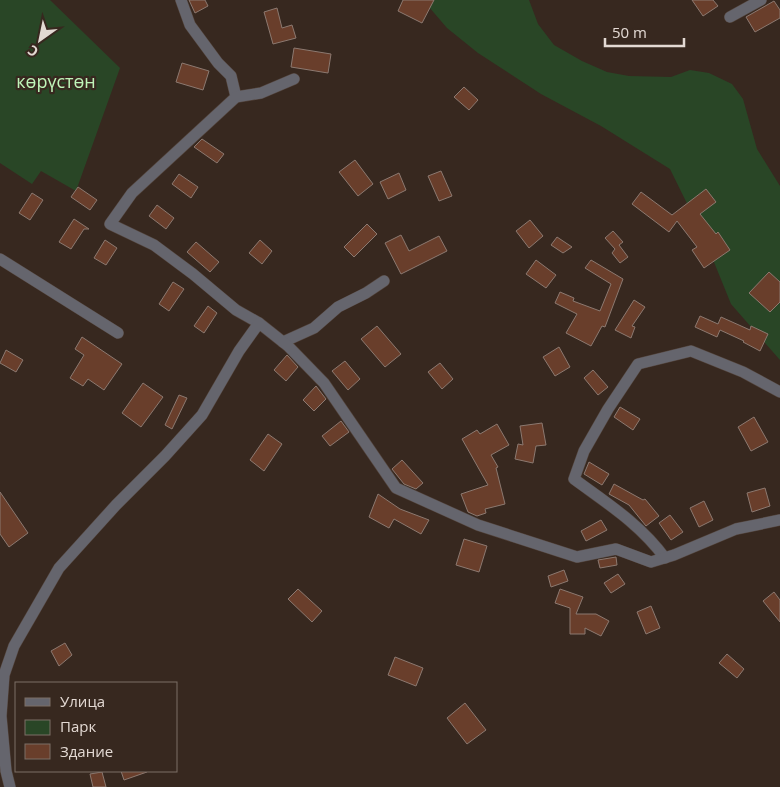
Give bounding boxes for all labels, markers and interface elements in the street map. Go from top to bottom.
north arrow [15,15,65,65]
scale bar [605,15,684,47]
text: 50 m [612,22,647,42]
text: С [24,41,42,62]
park label: көрүстөн [16,69,96,93]
legend [15,682,178,772]
text: Улица [60,691,105,711]
text: Парк [60,716,96,736]
text: Здание [60,741,113,761]

